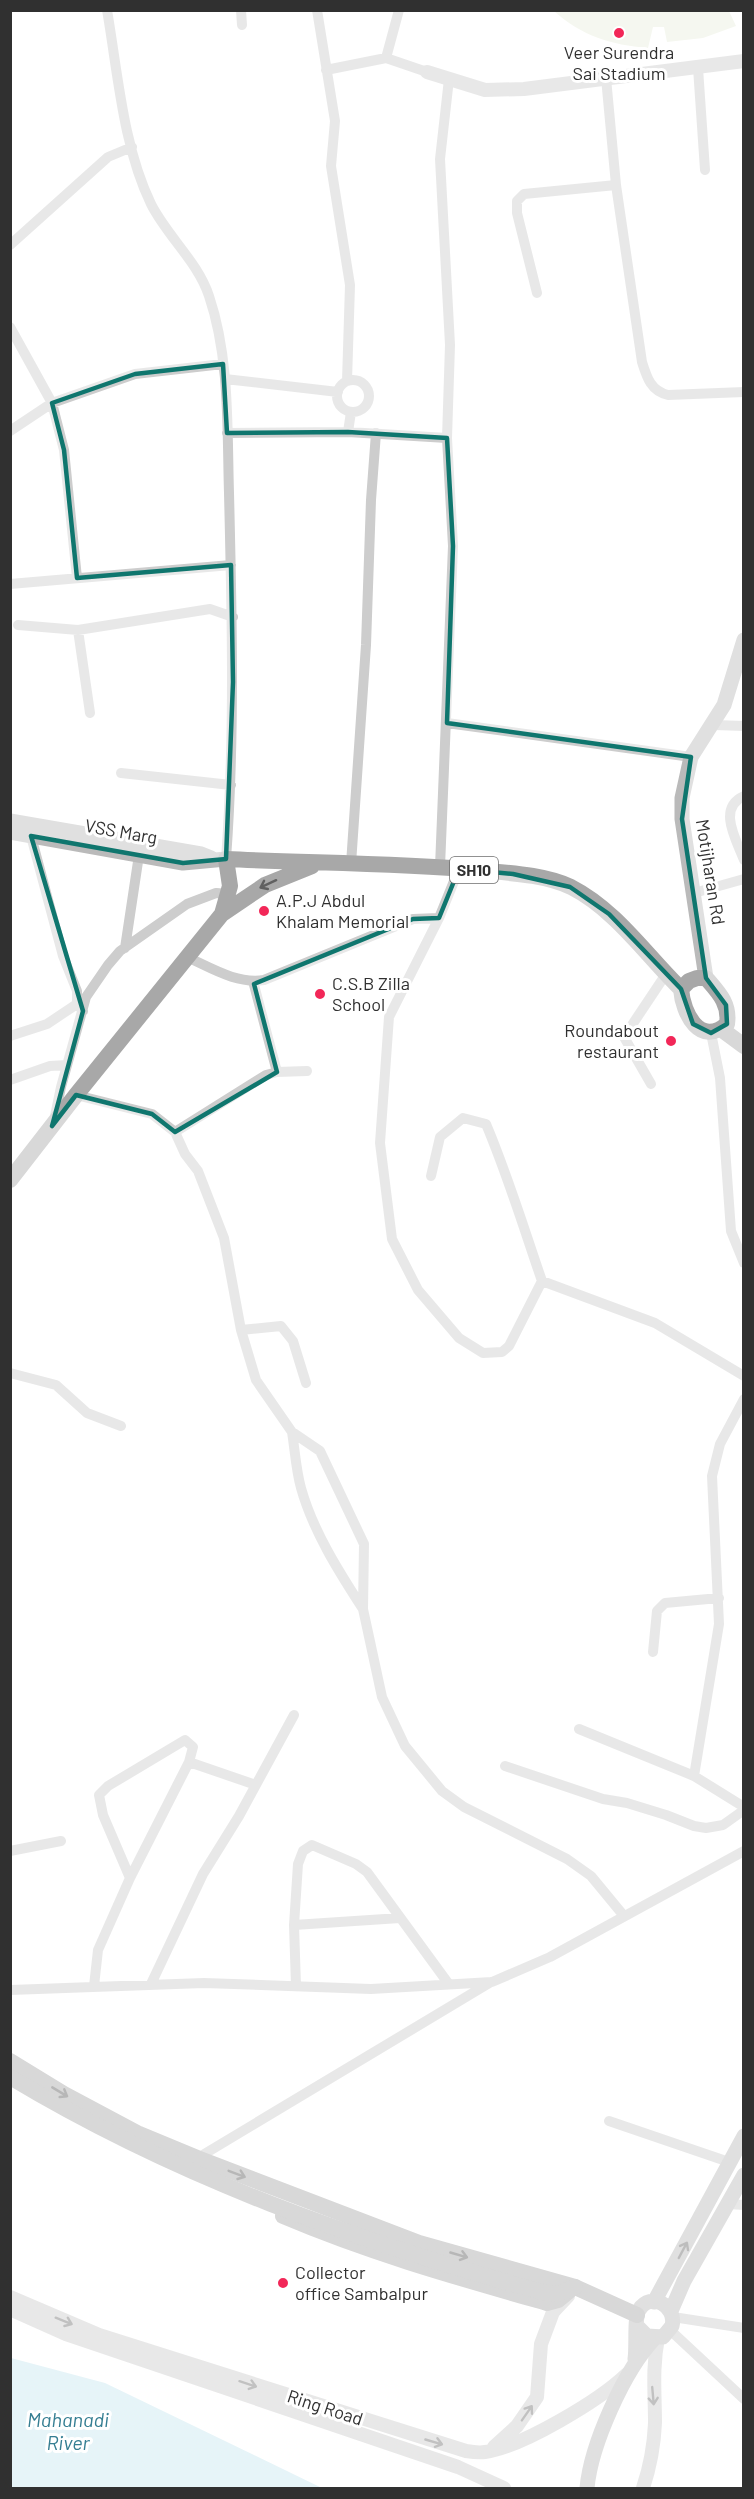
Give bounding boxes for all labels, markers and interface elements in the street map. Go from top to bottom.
marker: Veer Surendra Sai Stadium [612,26,626,40]
place label: Veer Surendra Sai Stadium [564,41,674,84]
street label: VSS Marg [83,814,159,848]
street label: Motijharan Rd [692,817,730,926]
road number: SH10 [450,857,498,883]
one-way arrow [259,879,277,891]
place label: A.P.J Abdul Khalam Memorial [276,889,409,932]
marker: A.P.J Abdul Khalam Memorial [257,904,271,918]
place label: C.S.B Zilla School [332,972,410,1015]
marker: C.S.B Zilla School [313,987,327,1001]
place label: Roundabout restaurant [564,1019,659,1062]
marker: Roundabout restaurant [664,1034,678,1048]
one-way arrow [51,2086,68,2098]
one-way arrow [227,2169,246,2180]
one-way arrow [678,2242,689,2260]
one-way arrow [449,2250,468,2261]
place label: Collector office Sambalpur [295,2261,428,2304]
marker: Collector office Sambalpur [276,2276,290,2290]
one-way arrow [54,2316,73,2327]
one-way arrow [238,2379,257,2390]
street label: Ring Road [285,2384,366,2430]
one-way arrow [648,2386,659,2406]
one-way arrow [521,2405,533,2421]
water label: Mahanadi River [27,2407,109,2454]
one-way arrow [425,2437,444,2448]

